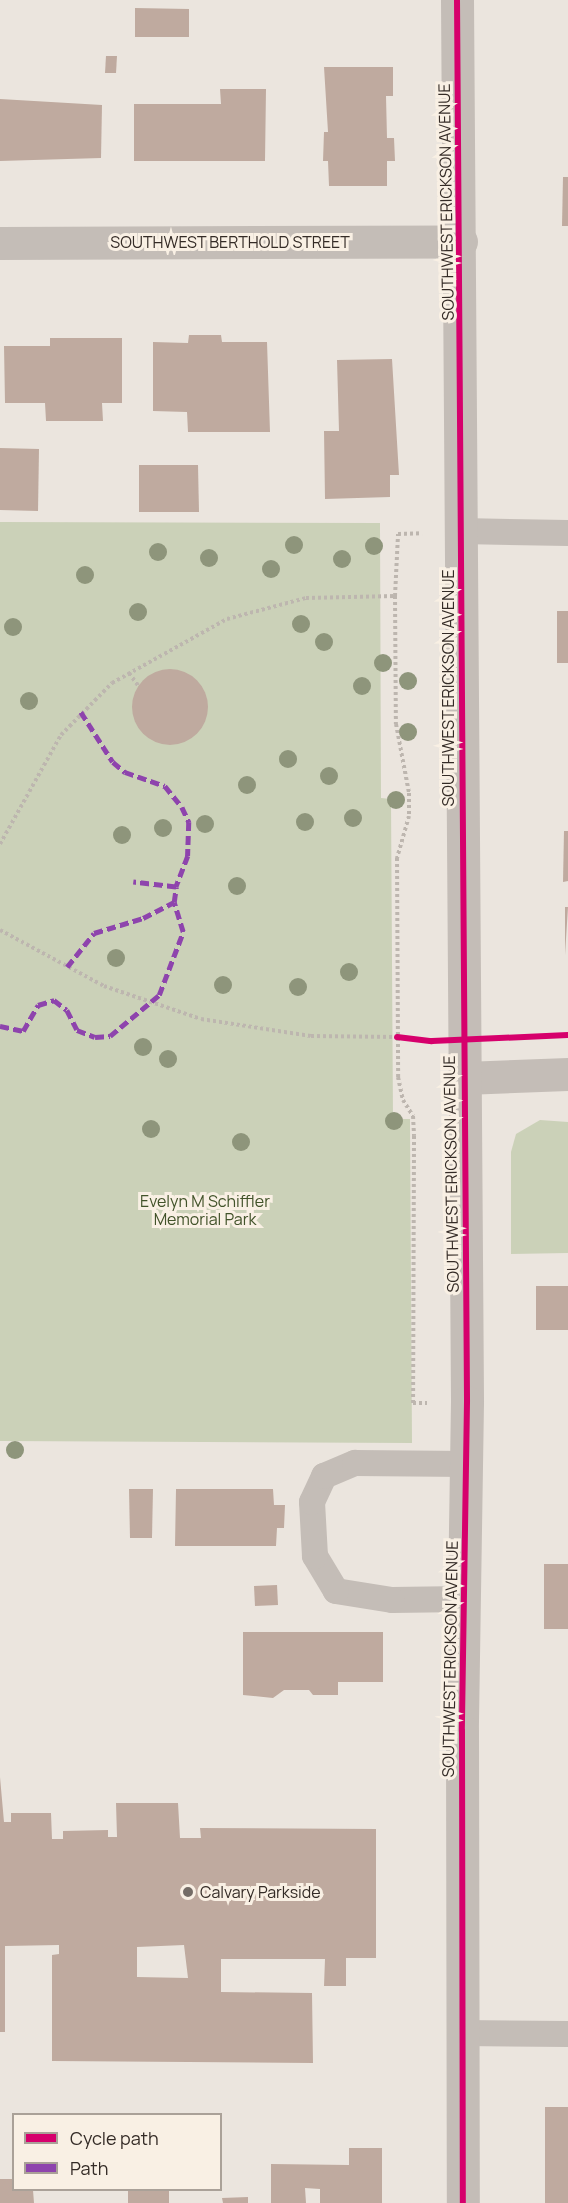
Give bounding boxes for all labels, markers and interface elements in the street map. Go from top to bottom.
street label: SOUTHWEST ERICKSON AVENUE [434,83,458,321]
street label: SOUTHWEST BERTHOLD STREET [110,232,350,252]
street label: SOUTHWEST ERICKSON AVENUE [438,569,458,807]
street label: SOUTHWEST ERICKSON AVENUE [439,1055,463,1293]
park label: Evelyn M Schiffler Memorial Park [140,1191,270,1229]
street label: SOUTHWEST ERICKSON AVENUE [438,1540,462,1778]
place label: Calvary Parkside [200,1882,321,1902]
marker: Calvary Parkside [181,1885,195,1899]
legend [12,2113,222,2191]
text: Cycle path [70,2126,159,2150]
text: Path [70,2156,108,2180]

